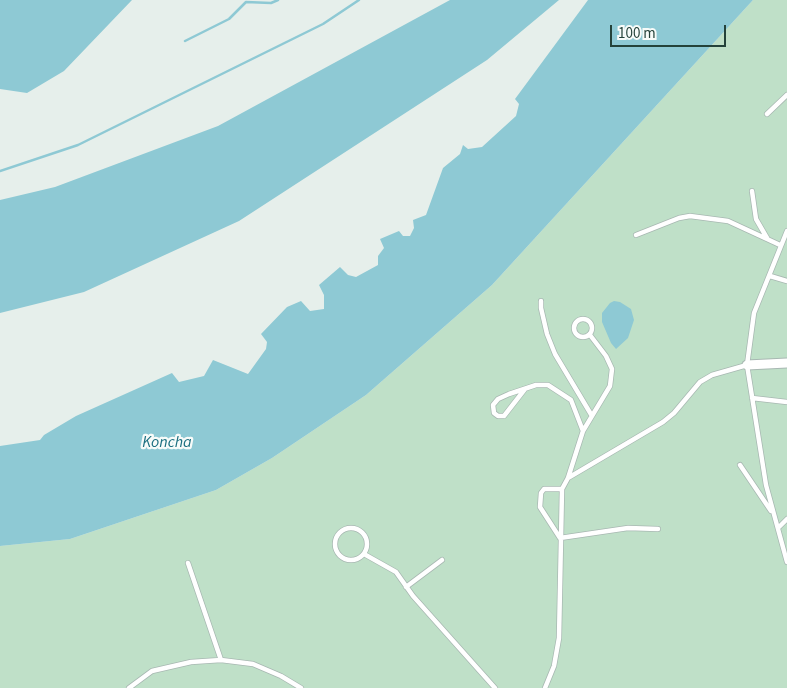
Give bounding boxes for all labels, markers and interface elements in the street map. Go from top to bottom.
scale bar [612,15,728,47]
text: 100 m [618,23,656,44]
water label: Koncha [142,433,192,453]

